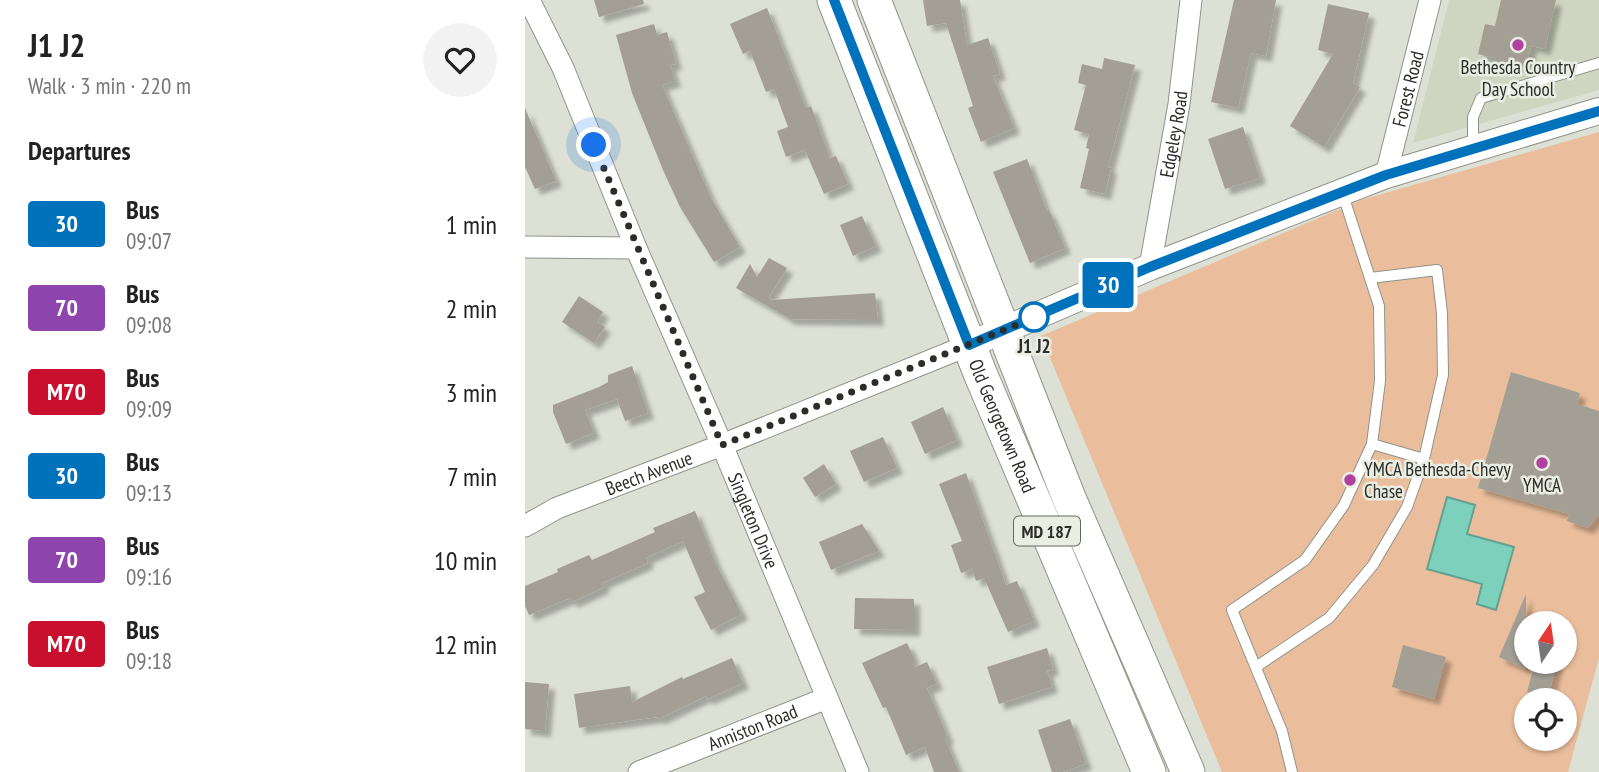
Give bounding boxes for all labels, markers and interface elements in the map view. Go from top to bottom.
text: J1 J2 [28,23,85,66]
button: heart [423,23,497,97]
marker: Bethesda Country Day School [1510,37,1526,53]
street label: Forest Road [1387,48,1429,129]
place label: Bethesda Country Day School [1460,55,1576,101]
text: Walk · 3 min · 220 m [28,71,191,100]
street label: Edgeley Road [1154,90,1192,179]
your location [576,127,611,162]
text: Departures [28,134,131,167]
text: Bus [126,193,159,226]
text: 30 [55,208,78,239]
text: 1 min [446,208,497,241]
text: 09:07 [126,226,172,255]
line badge: 30 [1077,262,1139,308]
text: 30 [1097,269,1119,300]
text: Bus [126,277,159,310]
text: 70 [55,292,78,323]
text: 2 min [446,292,497,325]
marker: J1 J2 [1019,302,1049,332]
text: 09:08 [126,310,172,339]
place label: J1 J2 [1016,334,1051,358]
street label: Old Georgetown Road [964,356,1041,496]
text: Bus [126,361,159,394]
text: M70 [47,376,86,407]
text: 3 min [446,376,497,409]
text: 09:09 [126,394,172,423]
text: Bus [126,445,159,478]
street label: Beech Avenue [602,445,696,500]
marker: YMCA [1534,455,1550,471]
place label: YMCA Bethesda-Chevy Chase [1364,457,1512,503]
text: 30 [55,460,78,491]
text: 7 min [447,460,497,493]
street label: Singleton Drive [723,469,784,572]
marker: YMCA Bethesda-Chevy Chase [1342,472,1358,488]
place label: YMCA [1523,473,1561,497]
text: 09:13 [126,478,172,507]
road number: MD 187 [1014,516,1080,546]
text: Bus [126,529,159,562]
text: 70 [55,544,78,575]
text: 10 min [434,544,497,577]
text: 09:16 [126,562,172,591]
north arrow [1514,611,1577,674]
map controls [1514,611,1577,751]
text: Bus [126,613,159,646]
text: M70 [47,628,86,659]
text: 12 min [434,628,497,661]
text: 09:18 [126,646,172,675]
button: locate [1514,688,1577,751]
street label: Anniston Road [704,699,801,756]

